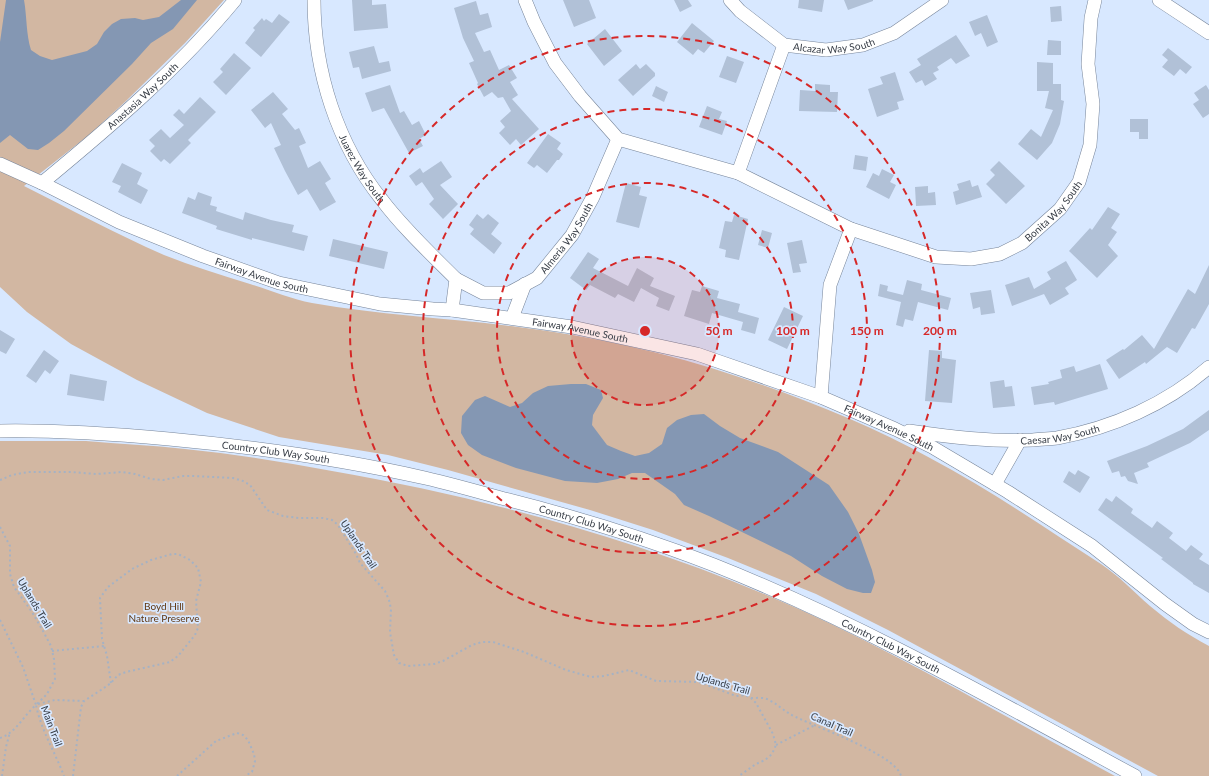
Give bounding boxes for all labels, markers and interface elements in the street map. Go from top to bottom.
street label: Alcazar Way South [793,35,876,56]
street label: Anastasia Way South [104,60,180,132]
street label: Juarez Way South [337,132,388,205]
street label: Bonita Way South [1022,178,1084,244]
street label: Almeria Way South [537,200,595,276]
street label: Fairway Avenue South [214,255,310,295]
street label: Fairway Avenue South [532,315,629,345]
text: 50 m [706,323,732,338]
text: 100 m [776,323,810,338]
text: 150 m [850,323,884,338]
text: 200 m [923,323,957,338]
centre of rings [638,324,652,338]
street label: Fairway Avenue South [842,402,936,453]
street label: Caesar Way South [1020,422,1101,446]
street label: Country Club Way South [221,439,331,465]
street label: Country Club Way South [538,502,645,545]
street label: Uplands Trail [338,517,380,571]
street label: Uplands Trail [15,576,55,630]
park label: Boyd Hill Nature Preserve [128,600,200,624]
street label: Country Club Way South [840,616,942,676]
street label: Uplands Trail [694,670,752,696]
street label: Main Trail [39,704,65,748]
street label: Canal Trail [809,709,855,739]

